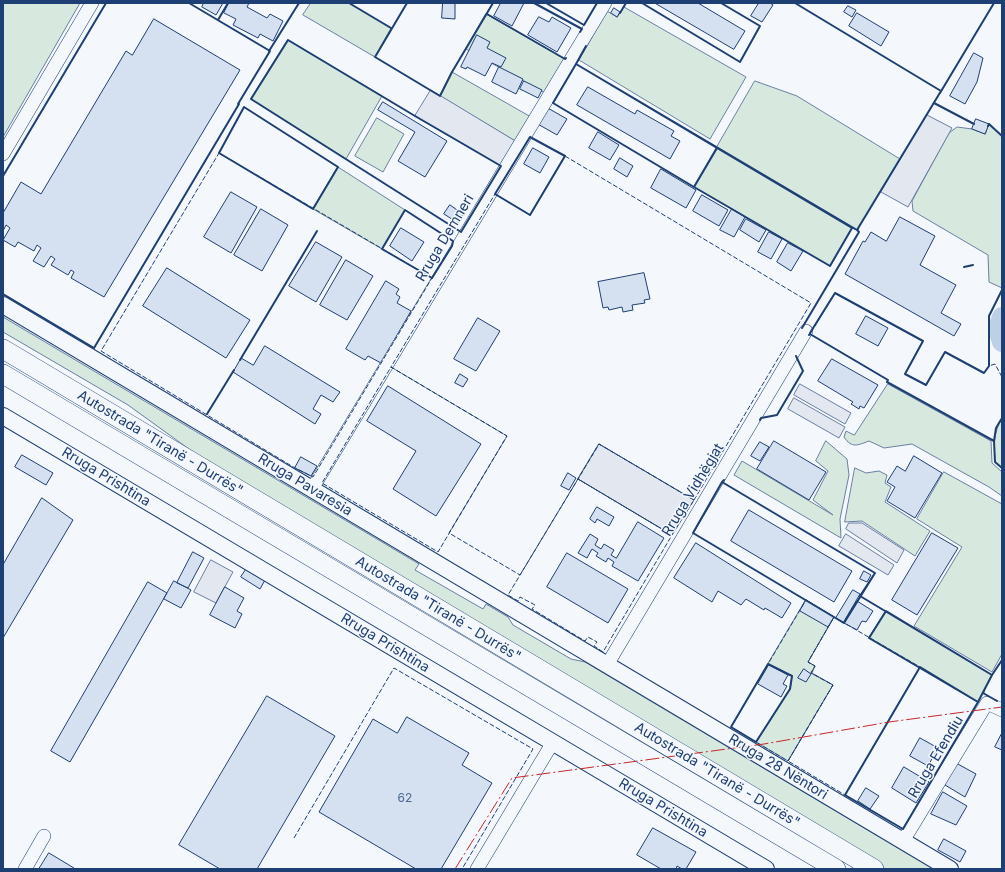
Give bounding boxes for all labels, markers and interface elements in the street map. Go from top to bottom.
street label: Rruga Demneri [412,191,478,285]
street label: Autostrada "Tiranë - Durrës" [74,387,246,499]
street label: Rruga Vidhëgjat [659,440,727,540]
street label: Rruga Prishtina [59,444,153,510]
street label: Rruga Pavaresia [255,450,355,520]
street label: Autostrada "Tiranë - Durrës" [352,553,524,665]
street label: Rruga Prishtina [338,610,432,676]
street label: Rruga Efendiu [905,713,967,801]
street label: Autostrada "Tiranë - Durrës" [631,719,803,831]
street label: Rruga 28 Nëntori [725,731,831,803]
street label: Rruga Prishtina [616,775,710,841]
house number: 62 [398,791,412,805]

